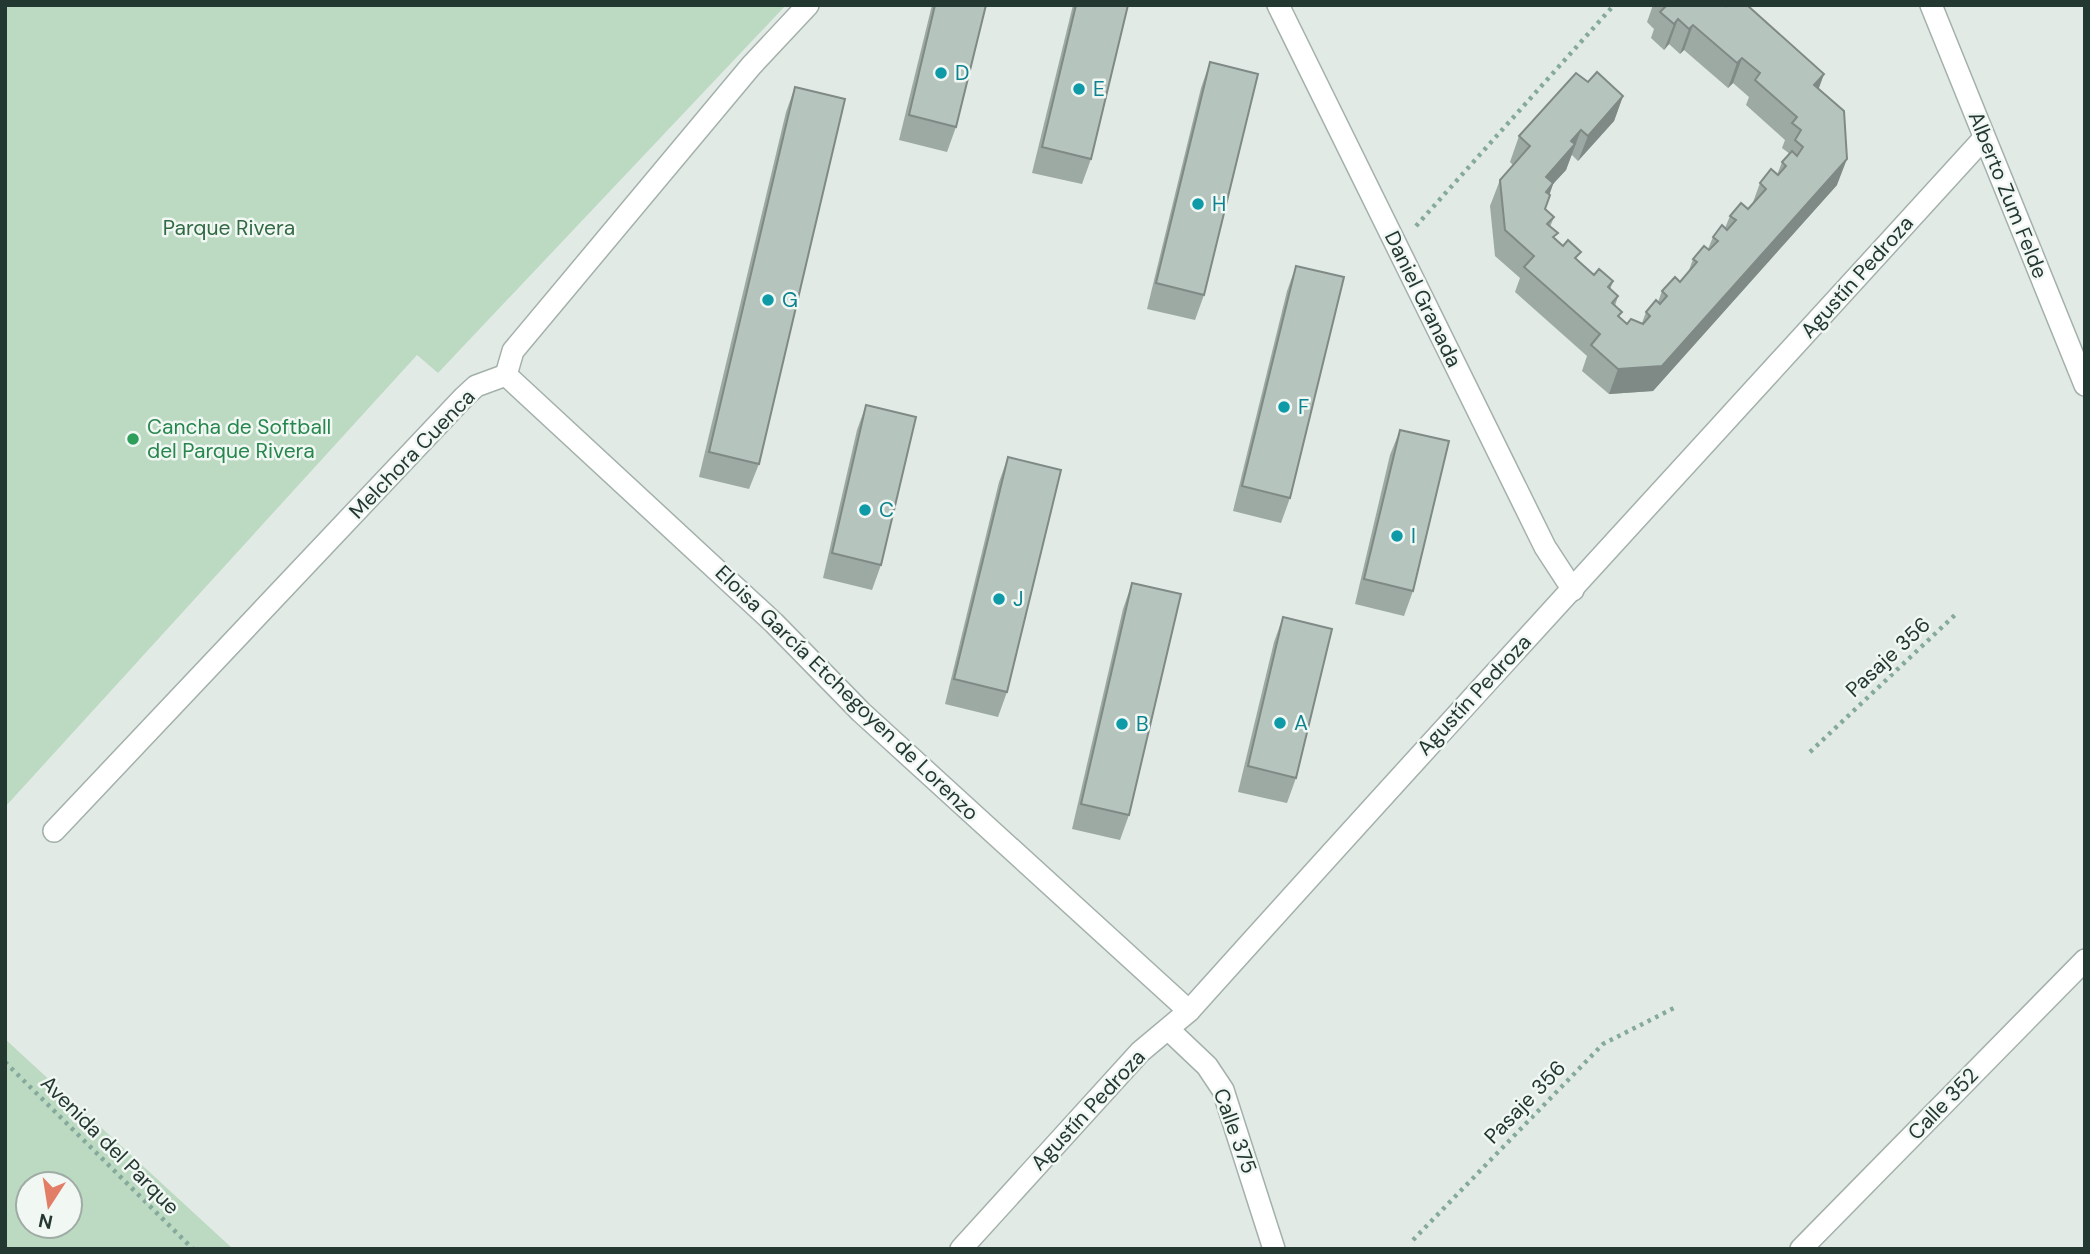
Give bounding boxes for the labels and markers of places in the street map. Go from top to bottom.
place label: D [955,59,969,87]
marker: D [933,65,949,81]
place label: E [1093,75,1105,103]
marker: E [1071,81,1087,97]
place label: H [1212,190,1226,218]
marker: H [1190,196,1206,212]
place label: G [782,286,798,314]
marker: G [760,292,776,308]
place label: F [1298,393,1309,421]
marker: F [1276,399,1292,415]
place label: Cancha de Softball del Parque Rivera [147,413,331,465]
marker: Cancha de Softball del Parque Rivera [125,431,141,447]
place label: C [879,496,894,524]
marker: C [857,502,873,518]
place label: I [1411,522,1416,550]
marker: I [1389,528,1405,544]
place label: J [1013,585,1024,613]
marker: J [991,591,1007,607]
place label: A [1294,709,1308,737]
place label: B [1136,710,1149,738]
marker: A [1272,715,1288,731]
marker: B [1114,716,1130,732]

